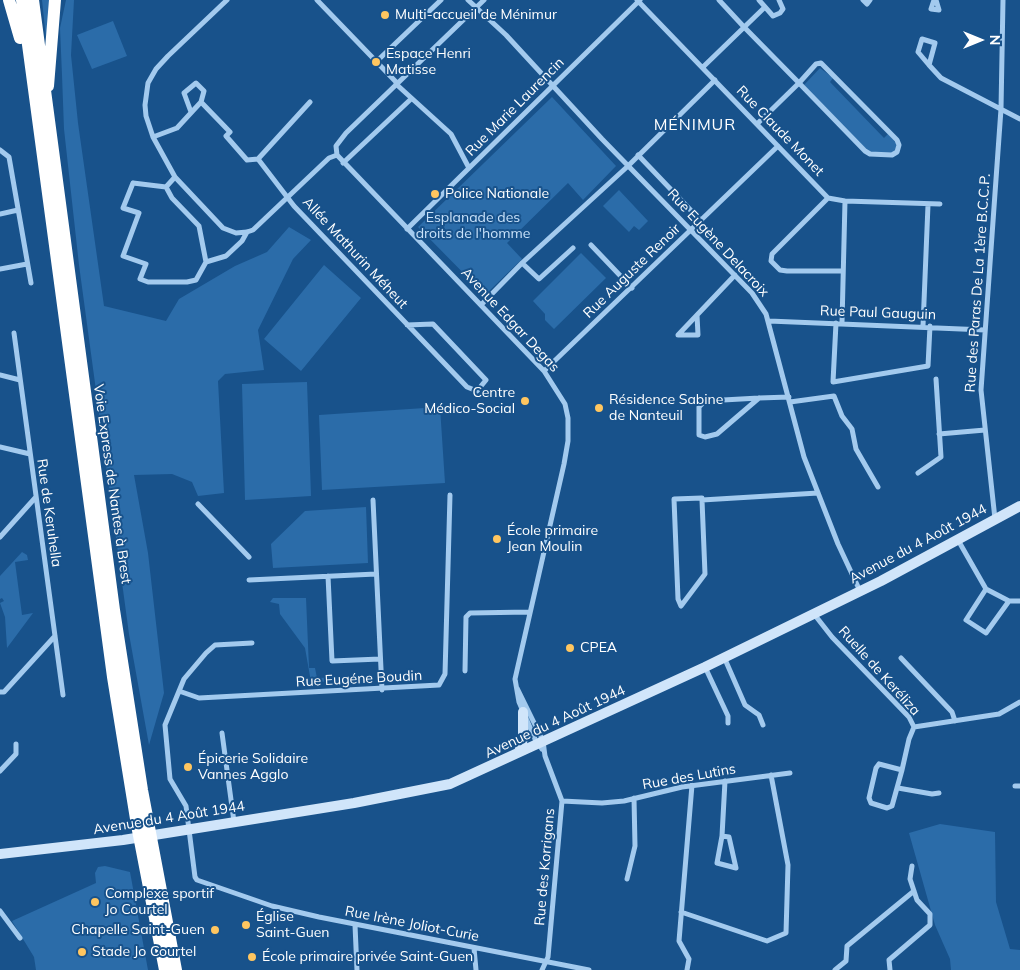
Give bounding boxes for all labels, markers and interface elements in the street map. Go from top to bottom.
place label: Multi-accueil de Ménimur [395,7,557,23]
marker: Multi-accueil de Ménimur [379,9,391,21]
north arrow [955,15,1005,65]
text: N [986,35,1004,45]
place label: Espace Henri Matisse [386,46,471,78]
street label: Rue Marie Laurencin [462,54,568,160]
marker: Espace Henri Matisse [370,56,382,68]
street label: Rue Claude Monet [733,82,827,180]
district label: MÉNIMUR [653,115,737,135]
street label: Rue des Paras De La 1ère B.C.C.P. [962,173,994,393]
place label: Police Nationale [445,186,549,202]
street label: Rue Eugène Delacroix [664,186,772,300]
marker: Police Nationale [429,188,441,200]
street label: Allée Mathurin Méheut [299,194,411,312]
park label: Esplanade des droits de l'homme [416,210,530,242]
street label: Rue Auguste Renoir [580,220,684,322]
street label: Avenue Edgar Degas [457,264,563,376]
street label: Rue Paul Gauguin [820,303,936,323]
street label: Voie Express de Nantes à Brest [90,383,134,585]
place label: Centre Médico-Social [424,385,515,418]
place label: Résidence Sabine de Nanteuil [609,392,723,424]
marker: Centre Médico-Social [519,395,531,407]
marker: Résidence Sabine de Nanteuil [593,402,605,414]
street label: Rue de Keruhella [33,458,65,568]
street label: Avenue du 4 Août 1944 [846,501,990,587]
place label: École primaire Jean Moulin [507,523,598,556]
marker: École primaire Jean Moulin [491,533,503,545]
street label: Ruelle de Keréliza [835,623,923,719]
place label: CPEA [580,640,617,656]
marker: CPEA [564,642,576,654]
street label: Rue Eugéne Boudin [295,667,423,691]
street label: Avenue du 4 Août 1944 [482,682,628,762]
place label: Épicerie Solidaire Vannes Agglo [198,751,308,784]
marker: Épicerie Solidaire Vannes Agglo [182,761,194,773]
street label: Rue des Lutins [641,761,737,793]
street label: Avenue du 4 Août 1944 [92,798,246,838]
street label: Rue des Korrigans [531,808,559,926]
place label: Complexe sportif Jo Courtel [105,886,214,919]
marker: Complexe sportif Jo Courtel [89,896,101,908]
street label: Rue Irène Joliot-Curie [344,903,480,945]
place label: Église Saint-Guen [256,909,330,942]
marker: Église Saint-Guen [240,919,252,931]
place label: Chapelle Saint-Guen [71,922,205,938]
marker: Chapelle Saint-Guen [209,924,221,936]
place label: Stade Jo Courtel [92,944,196,960]
marker: Stade Jo Courtel [76,946,88,958]
place label: École primaire privée Saint-Guen [262,949,473,965]
marker: École primaire privée Saint-Guen [246,951,258,963]

